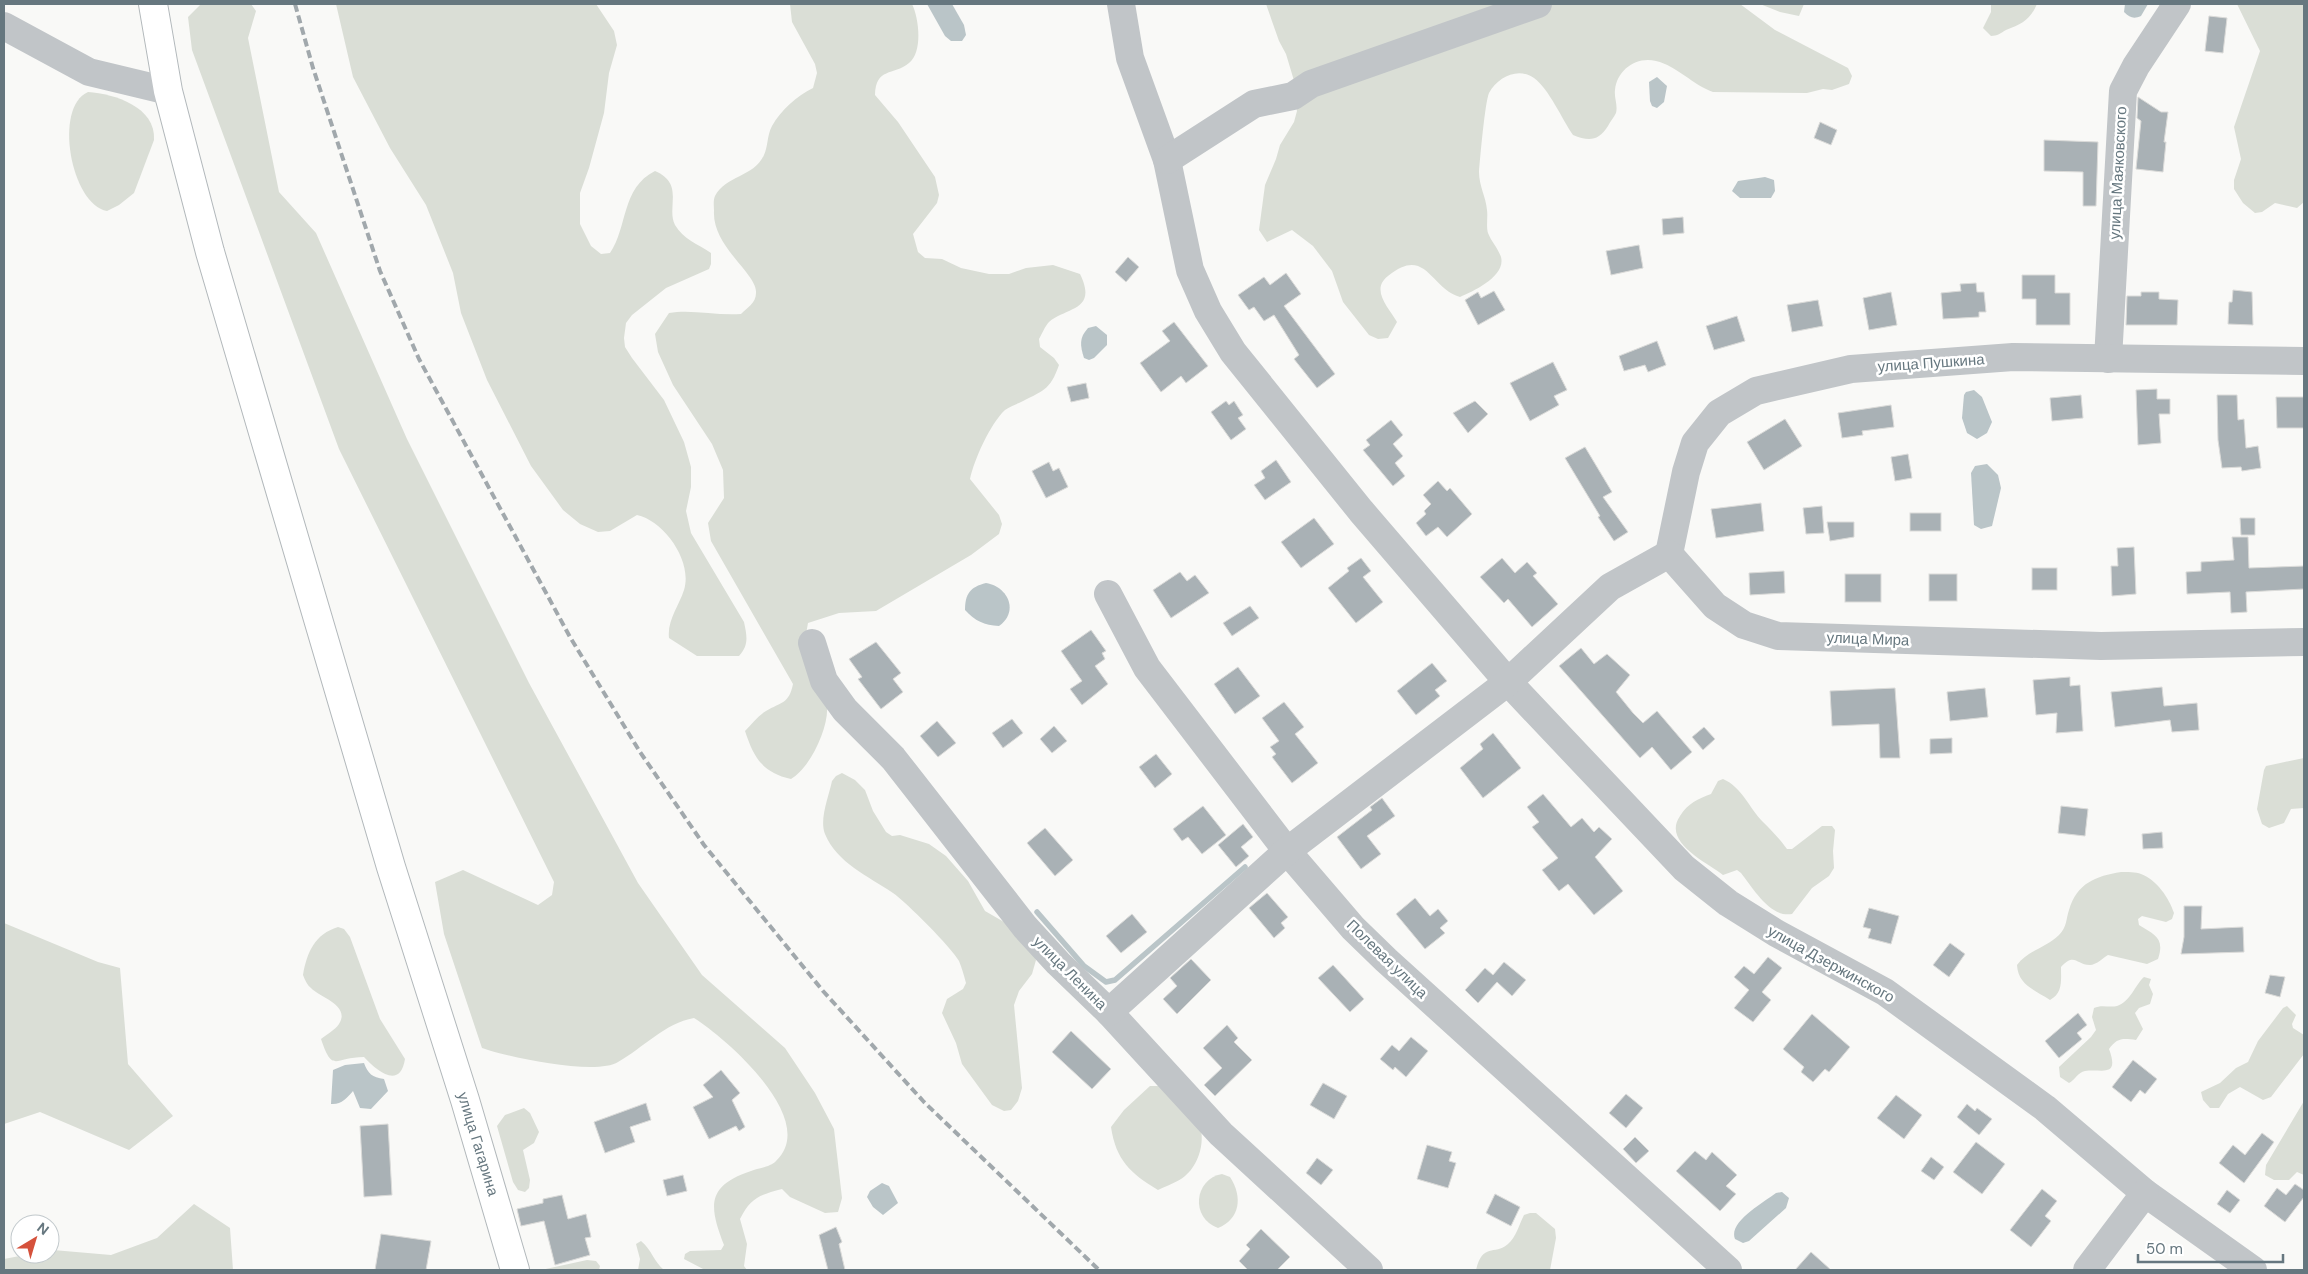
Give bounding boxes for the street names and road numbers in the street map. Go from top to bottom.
street label: улица Маяковского [2105,106,2131,240]
street label: улица Пушкина [1877,349,1986,377]
street label: улица Мира [1826,628,1910,650]
street label: Полевая улица [1342,915,1432,1003]
street label: улица Дзержинского [1764,921,1898,1007]
street label: улица Ленина [1029,932,1112,1015]
street label: улица Гагарина [453,1090,503,1199]

